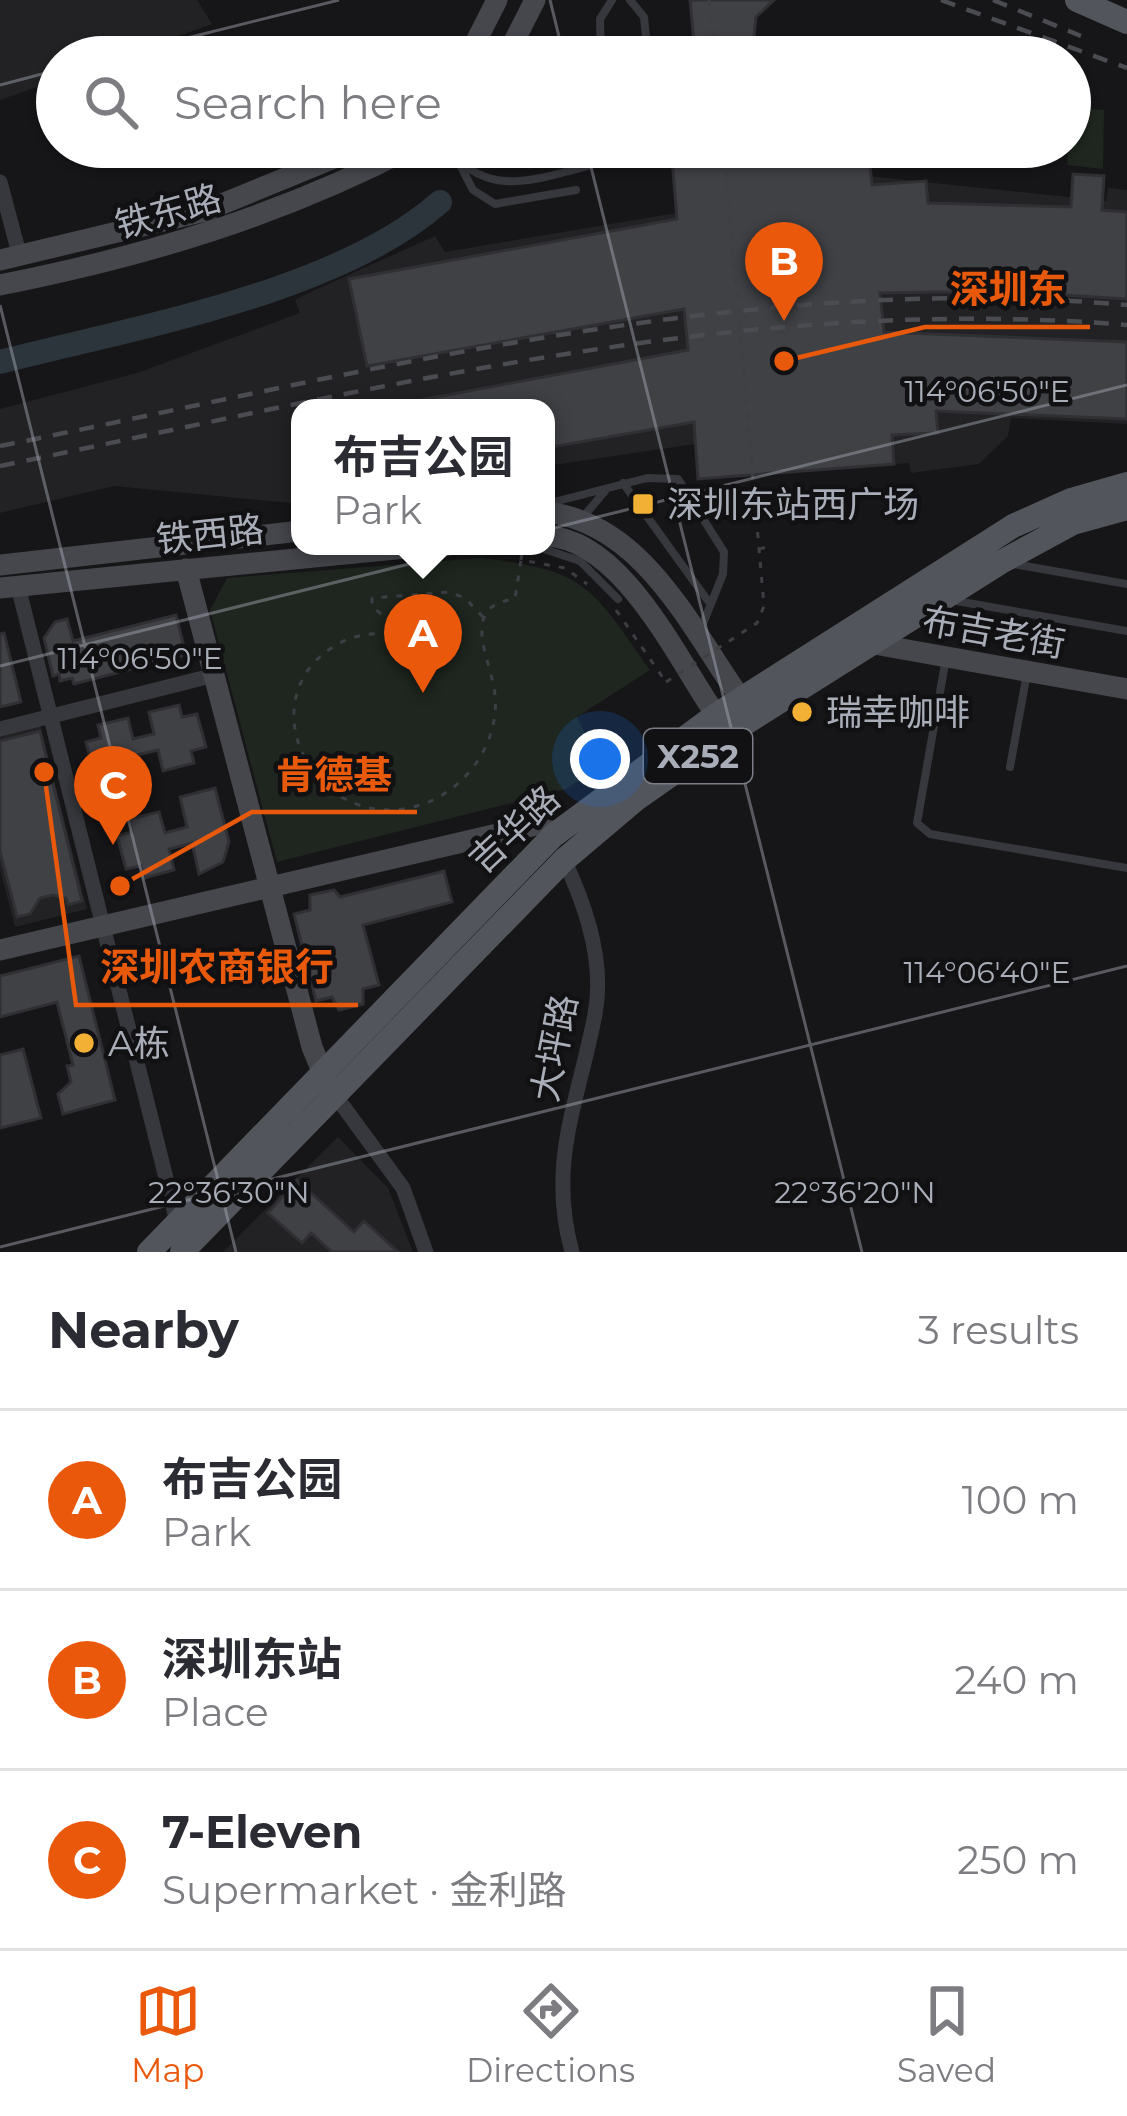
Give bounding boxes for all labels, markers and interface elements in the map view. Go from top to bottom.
search box [36,36,1091,168]
icon: search [78,69,144,135]
text: Search here [174,75,442,130]
street label: 铁东路 [110,175,226,247]
pin: B [745,222,823,321]
callout: 深圳东 [925,252,1090,327]
text: 深圳东 [949,265,1067,313]
text: 114°06'50"E [904,373,1070,410]
popup [291,399,555,555]
text: 布吉公园 [333,429,513,484]
place label: 深圳东站西广场 [667,482,919,526]
text: Park [333,486,422,534]
marker: 深圳东站西广场 [630,491,656,517]
street label: 铁西路 [154,506,266,562]
pin: A [384,594,462,693]
street label: 布吉老街 [919,598,1069,666]
text: 114°06'50"E [57,640,223,677]
place label: 瑞幸咖啡 [826,690,970,734]
marker: 瑞幸咖啡 [789,699,815,725]
your location [570,729,630,789]
road number: X252 [644,729,752,783]
callout: 肯德基 [252,737,417,812]
pin: C [74,746,152,845]
text: 肯德基 [275,751,393,799]
street label: 吉华路 [459,776,569,882]
callout: 深圳农商银行 [76,930,358,1005]
text: 深圳农商银行 [100,943,334,991]
text: 114°06'40"E [903,954,1071,991]
street label: 大坪路 [522,991,586,1105]
place label: A栋 [108,1021,170,1065]
marker: A栋 [71,1030,97,1056]
text: 22°36'30"N [148,1174,310,1211]
text: 22°36'20"N [774,1174,936,1211]
text: Nearby [48,1299,239,1361]
text: 3 results [918,1306,1079,1354]
text: 布吉公园 [162,1451,342,1506]
text: A [72,1476,102,1524]
text: 100 m [962,1476,1079,1524]
text: Park [162,1508,251,1556]
text: 深圳东站 [162,1631,342,1686]
text: B [72,1656,102,1704]
text: 240 m [955,1656,1079,1704]
text: Place [162,1688,269,1736]
text: 7-Eleven [162,1804,362,1859]
text: C [73,1836,101,1884]
text: 250 m [957,1836,1079,1884]
text: Supermarket · 金利路 [162,1866,566,1914]
tab: Map [131,1978,204,2090]
tab: Directions [466,1978,635,2090]
tab: Saved [897,1978,996,2090]

